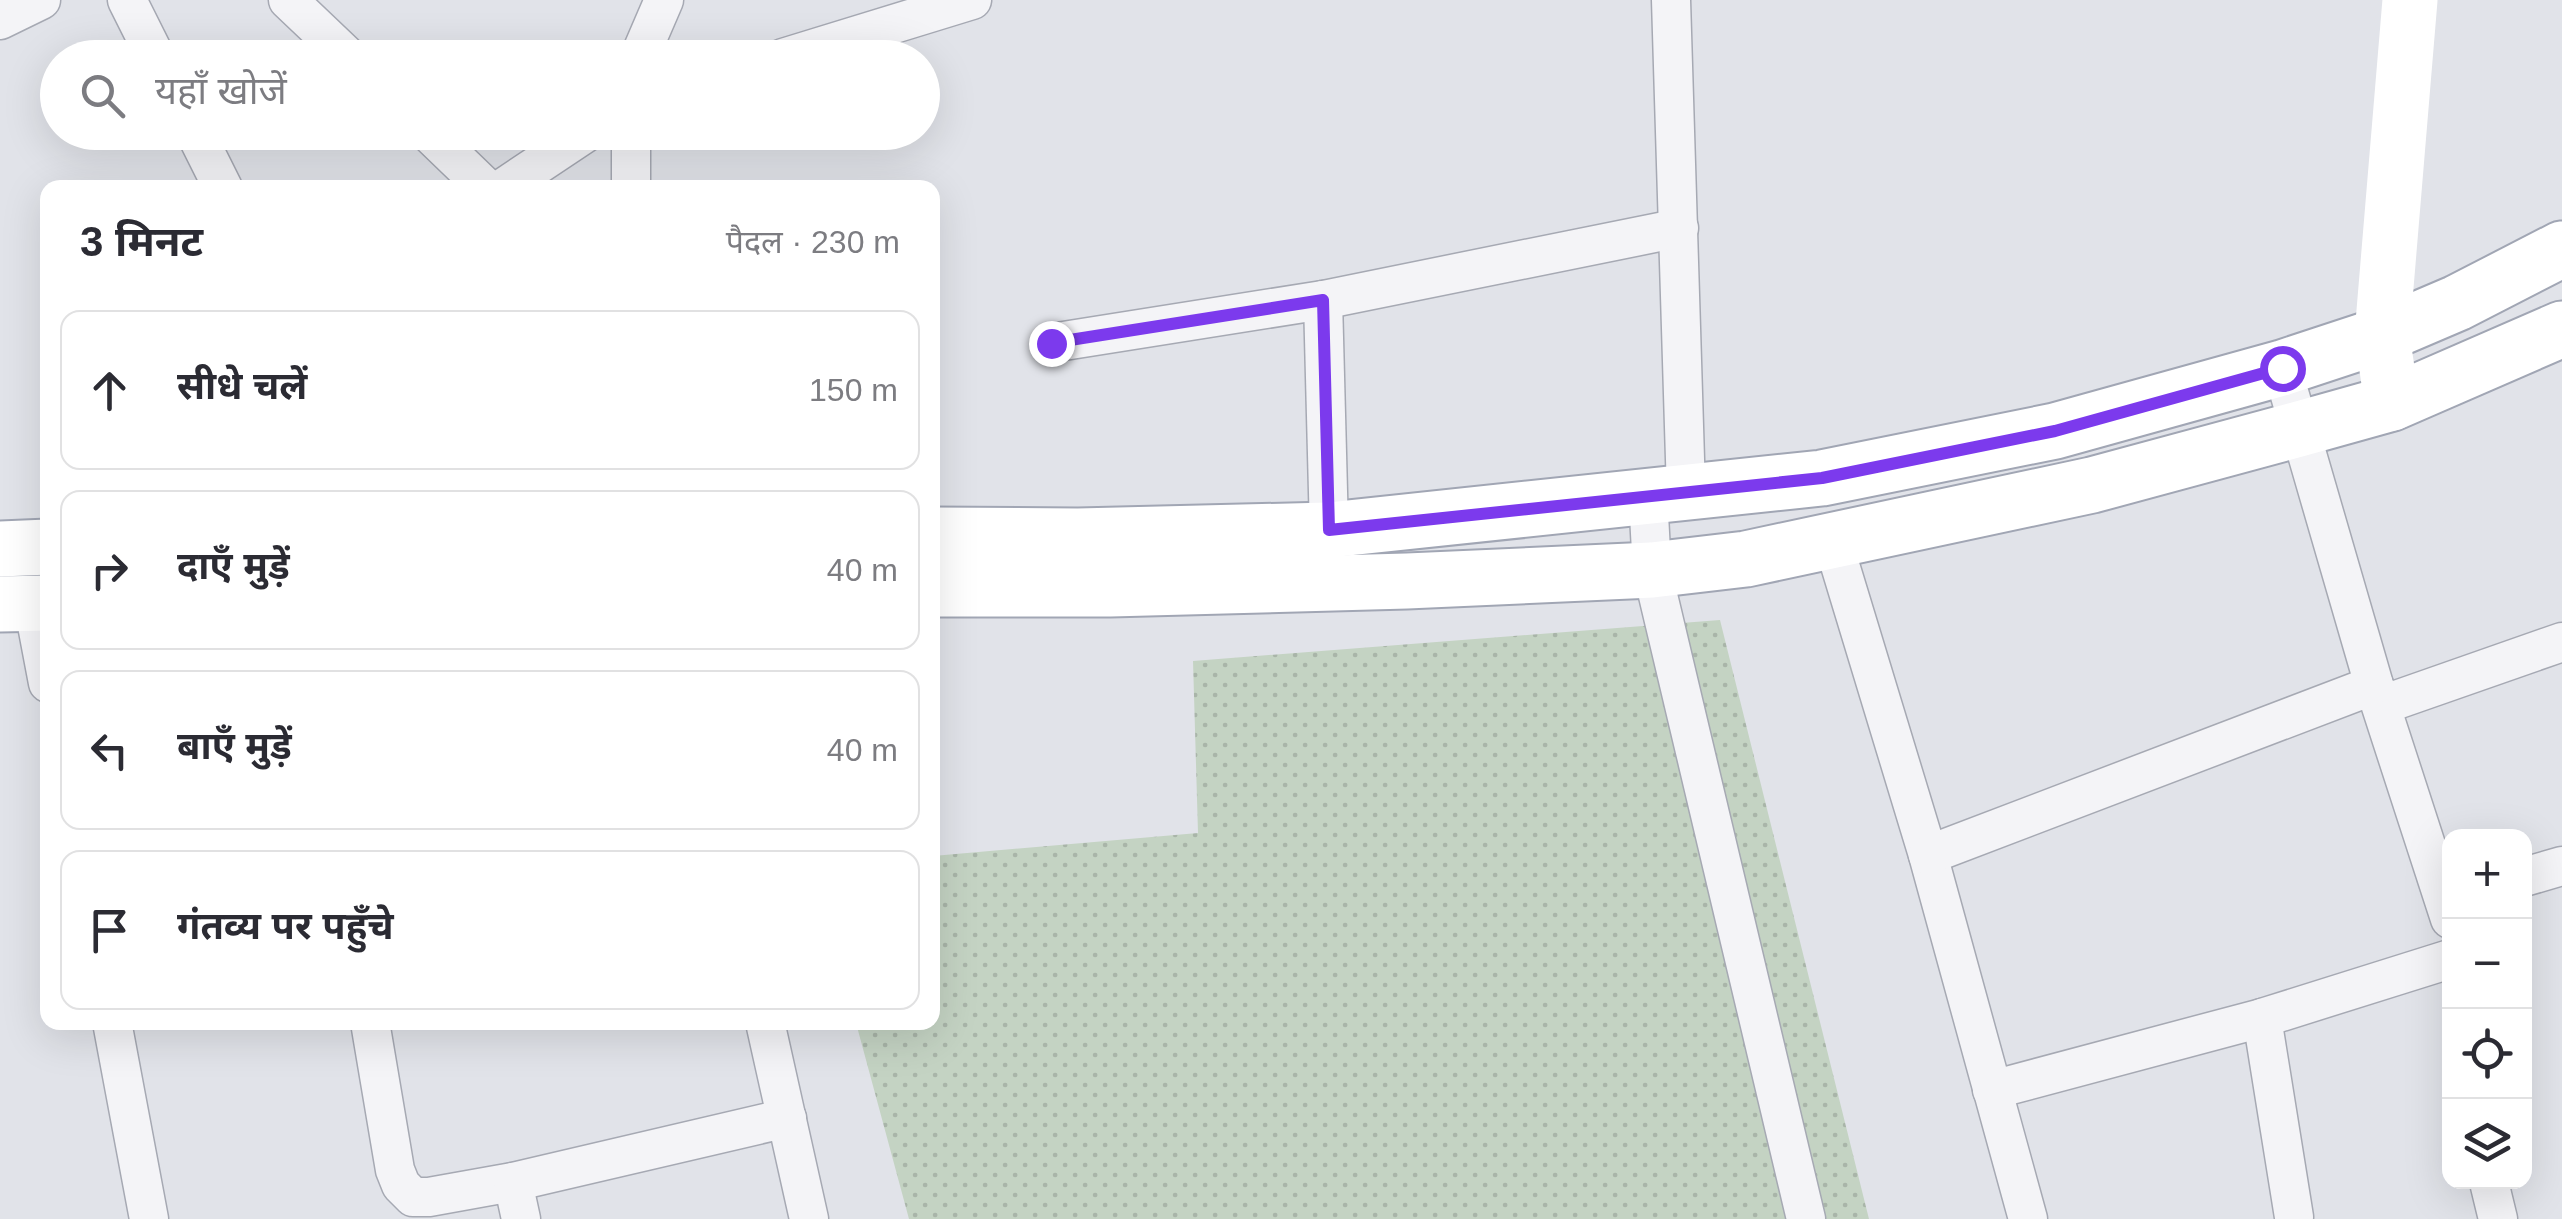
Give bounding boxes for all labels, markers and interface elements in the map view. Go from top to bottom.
search box [40,40,940,150]
icon: search [75,68,130,123]
text: यहाँ खोजें [155,70,287,112]
text: 3 मिनट [80,218,203,265]
text: पैदल · 230 m [726,224,900,260]
route end [1029,321,1075,367]
route start [2260,346,2306,392]
icon: ahead [82,363,137,418]
text: सीधे चलें [177,365,307,407]
text: 150 m [809,372,898,408]
icon: right [82,543,137,598]
text: दाएँ मुड़ें [177,545,290,587]
text: 40 m [827,552,898,588]
icon: left [82,723,137,778]
text: बाएँ मुड़ें [177,725,292,767]
text: 40 m [827,732,898,768]
map controls [2442,829,2532,1189]
button: + [2442,829,2532,919]
icon: arrive [82,903,137,958]
text: गंतव्य पर पहुँचे [177,905,393,947]
button: − [2442,919,2532,1009]
button: locate [2442,1009,2532,1099]
button: layers [2442,1099,2532,1189]

